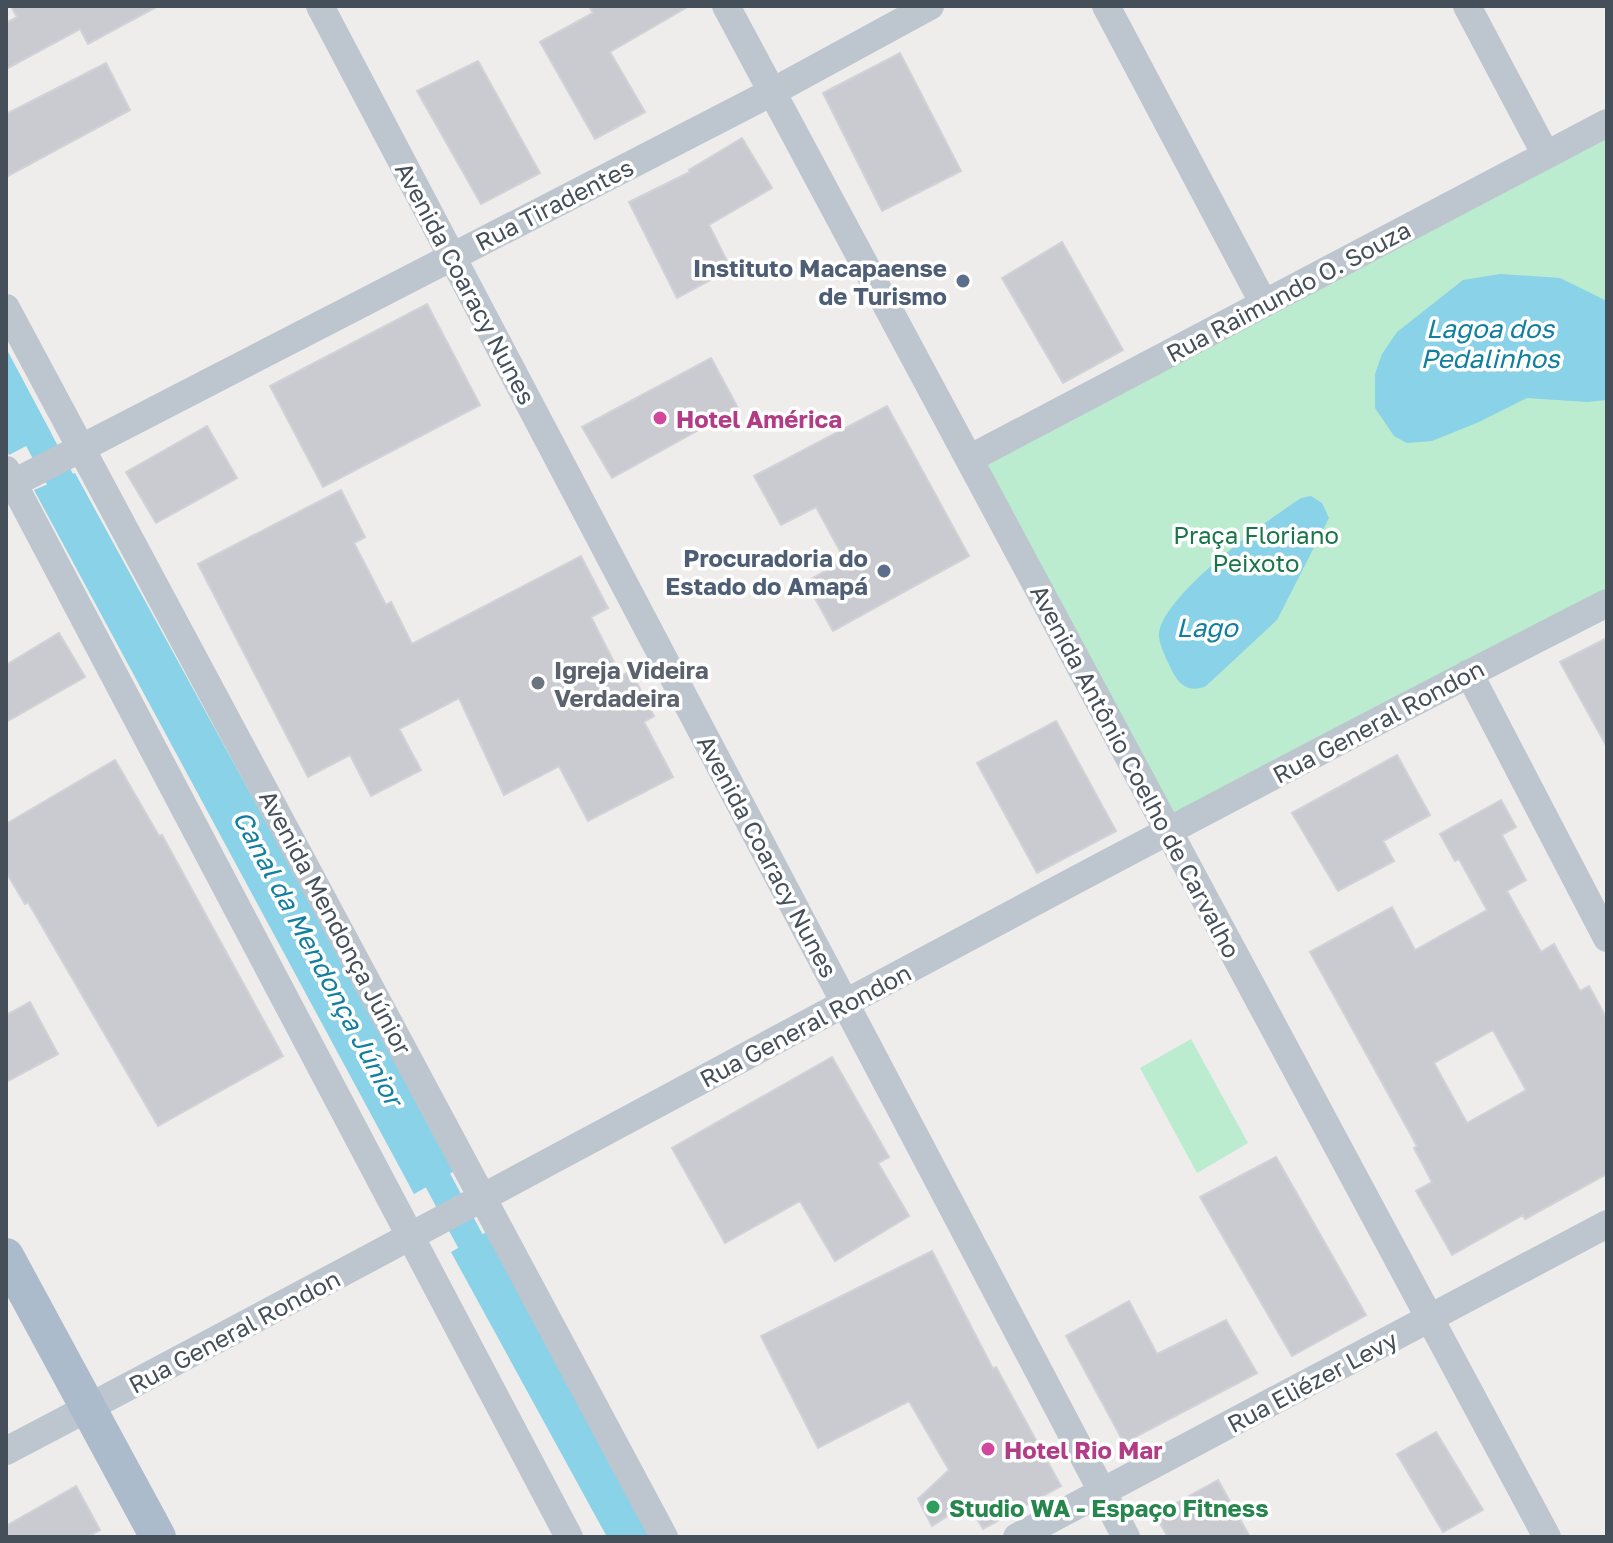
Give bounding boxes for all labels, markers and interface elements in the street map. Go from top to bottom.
street label: Rua Tiradentes [470,152,638,256]
street label: Avenida Coaracy Nunes [390,157,542,409]
street label: Rua Raimundo O. Souza [1161,214,1415,368]
place label: Instituto Macapaense de Turismo [693,253,947,310]
marker: Instituto Macapaense de Turismo [954,272,972,290]
water label: Lagoa dos Pedalinhos [1420,313,1561,374]
place label: Hotel América [676,404,842,433]
marker: Hotel América [651,409,669,427]
park label: Praça Floriano Peixoto [1173,520,1339,577]
place label: Procuradoria do Estado do Amapá [665,543,868,600]
marker: Procuradoria do Estado do Amapá [875,562,893,580]
street label: Avenida Antônio Coelho de Carvalho [1025,579,1247,963]
water label: Lago [1176,612,1239,643]
street label: Rua General Rondon [1267,653,1489,789]
place label: Igreja Videira Verdadeira [554,655,709,712]
marker: Igreja Videira Verdadeira [529,674,547,692]
street label: Avenida Coaracy Nunes [692,730,844,982]
street label: Avenida Mendonça Júnior [254,785,418,1059]
water label: Canal da Mendonça Júnior [227,805,411,1114]
street label: Rua General Rondon [694,957,916,1093]
street label: Rua General Rondon [123,1263,345,1399]
street label: Rua Eliézer Levy [1222,1324,1402,1438]
place label: Hotel Rio Mar [1004,1435,1163,1464]
marker: Hotel Rio Mar [979,1440,997,1458]
place label: Studio WA - Espaço Fitness [949,1493,1269,1522]
marker: Studio WA - Espaço Fitness [924,1498,942,1516]

